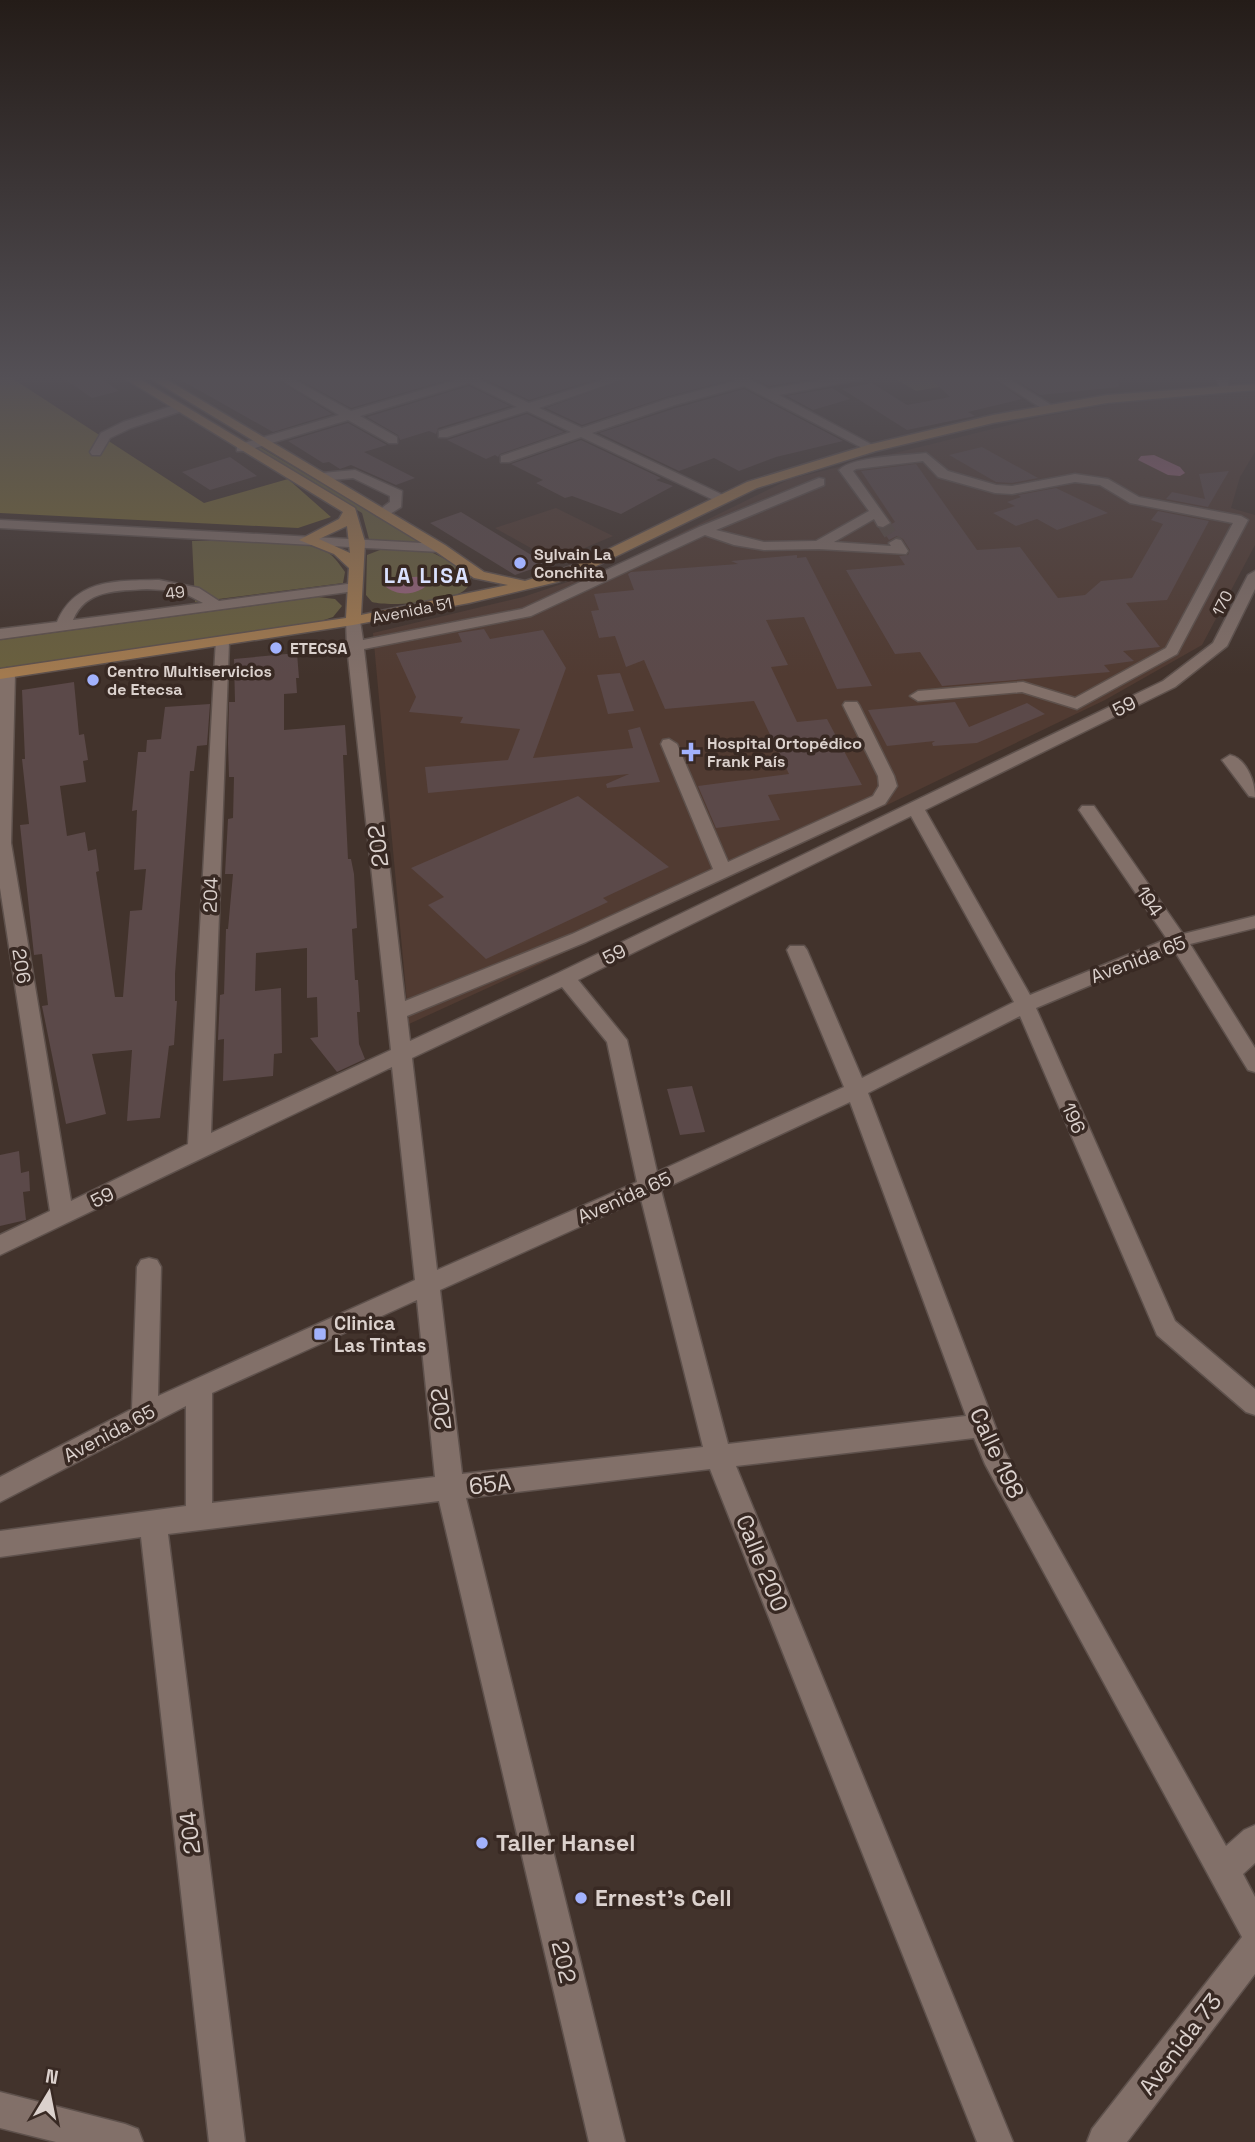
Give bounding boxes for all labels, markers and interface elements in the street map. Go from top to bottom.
place label: Sylvain La Conchita [534,544,612,583]
marker: Sylvain La Conchita [512,555,528,571]
district label: LA LISA [384,562,470,589]
street label: 49 [164,581,186,604]
street label: 170 [1207,587,1238,620]
street label: Avenida 51 [370,592,454,629]
place label: ETECSA [290,638,347,659]
marker: ETECSA [268,640,284,656]
place label: Centro Multiservicios de Etecsa [107,661,272,700]
marker: Centro Multiservicios de Etecsa [85,672,101,688]
street label: 59 [1108,690,1140,723]
place label: Hospital Ortopédico Frank País [707,733,862,772]
marker: Hospital Ortopédico Frank País [681,742,701,762]
street label: 202 [361,823,395,869]
street label: 204 [197,877,224,913]
street label: 194 [1130,881,1169,921]
street label: Avenida 65 [1087,930,1189,989]
street label: 59 [598,938,630,971]
street label: 206 [6,947,37,985]
street label: 196 [1056,1099,1091,1138]
street label: Avenida 65 [573,1166,675,1229]
street label: 59 [86,1181,118,1214]
place label: Clinica Las Tintas [334,1311,426,1358]
marker: Clinica Las Tintas [312,1326,328,1342]
street label: 202 [424,1386,458,1432]
street label: Avenida 65 [59,1399,159,1468]
street label: Calle 198 [963,1403,1031,1503]
street label: 65A [467,1467,513,1501]
street label: Calle 200 [729,1510,795,1616]
street label: 204 [172,1810,208,1856]
place label: Taller Hansel [496,1828,635,1858]
marker: Taller Hansel [474,1835,490,1851]
place label: Ernest's Cell [595,1883,732,1913]
marker: Ernest's Cell [573,1890,589,1906]
street label: 202 [545,1938,583,1986]
street label: Avenida 73 [1132,1987,1228,2101]
north arrow [14,2058,84,2128]
text: N [43,2063,60,2090]

